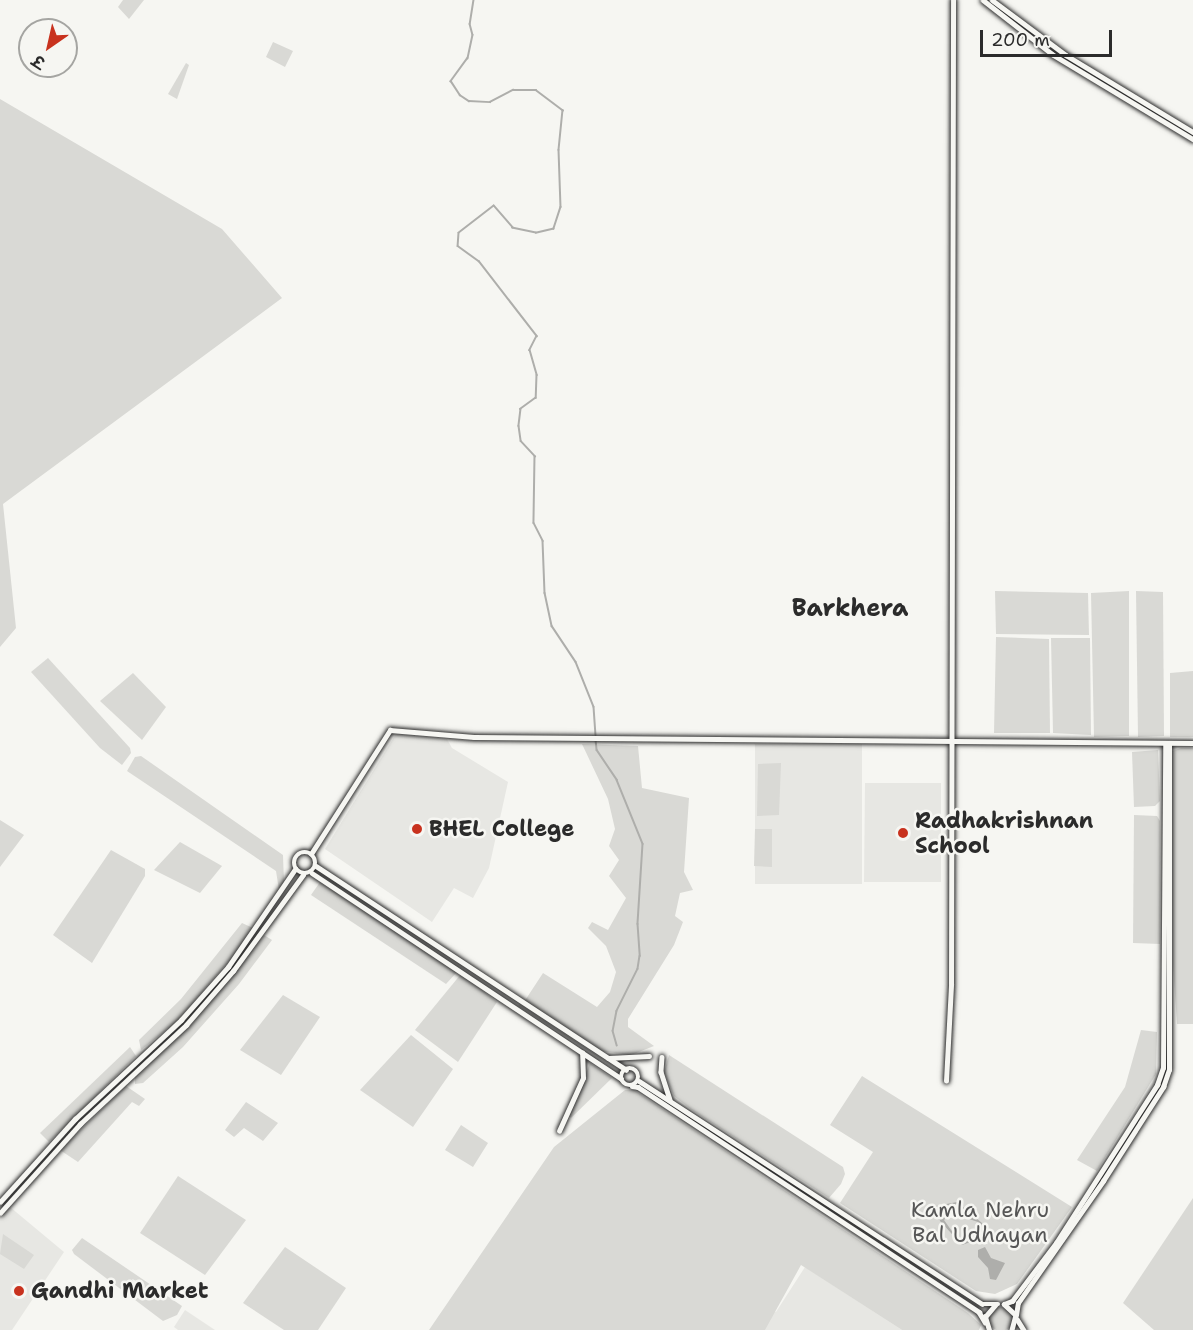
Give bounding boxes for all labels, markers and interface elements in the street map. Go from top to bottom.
north arrow [18,18,78,78]
scale bar [983,18,1115,56]
text: 200 m [991,28,1050,52]
text: उ [28,50,49,73]
district label: Barkhera [792,595,908,623]
place label: Radhakrishnan School [915,807,1093,858]
place label: BHEL College [429,816,575,842]
marker: BHEL College [410,822,424,836]
marker: Radhakrishnan School [896,826,910,840]
park label: Kamla Nehru Bal Udhayan [911,1196,1049,1248]
place label: Gandhi Market [31,1278,208,1304]
marker: Gandhi Market [12,1284,26,1298]

